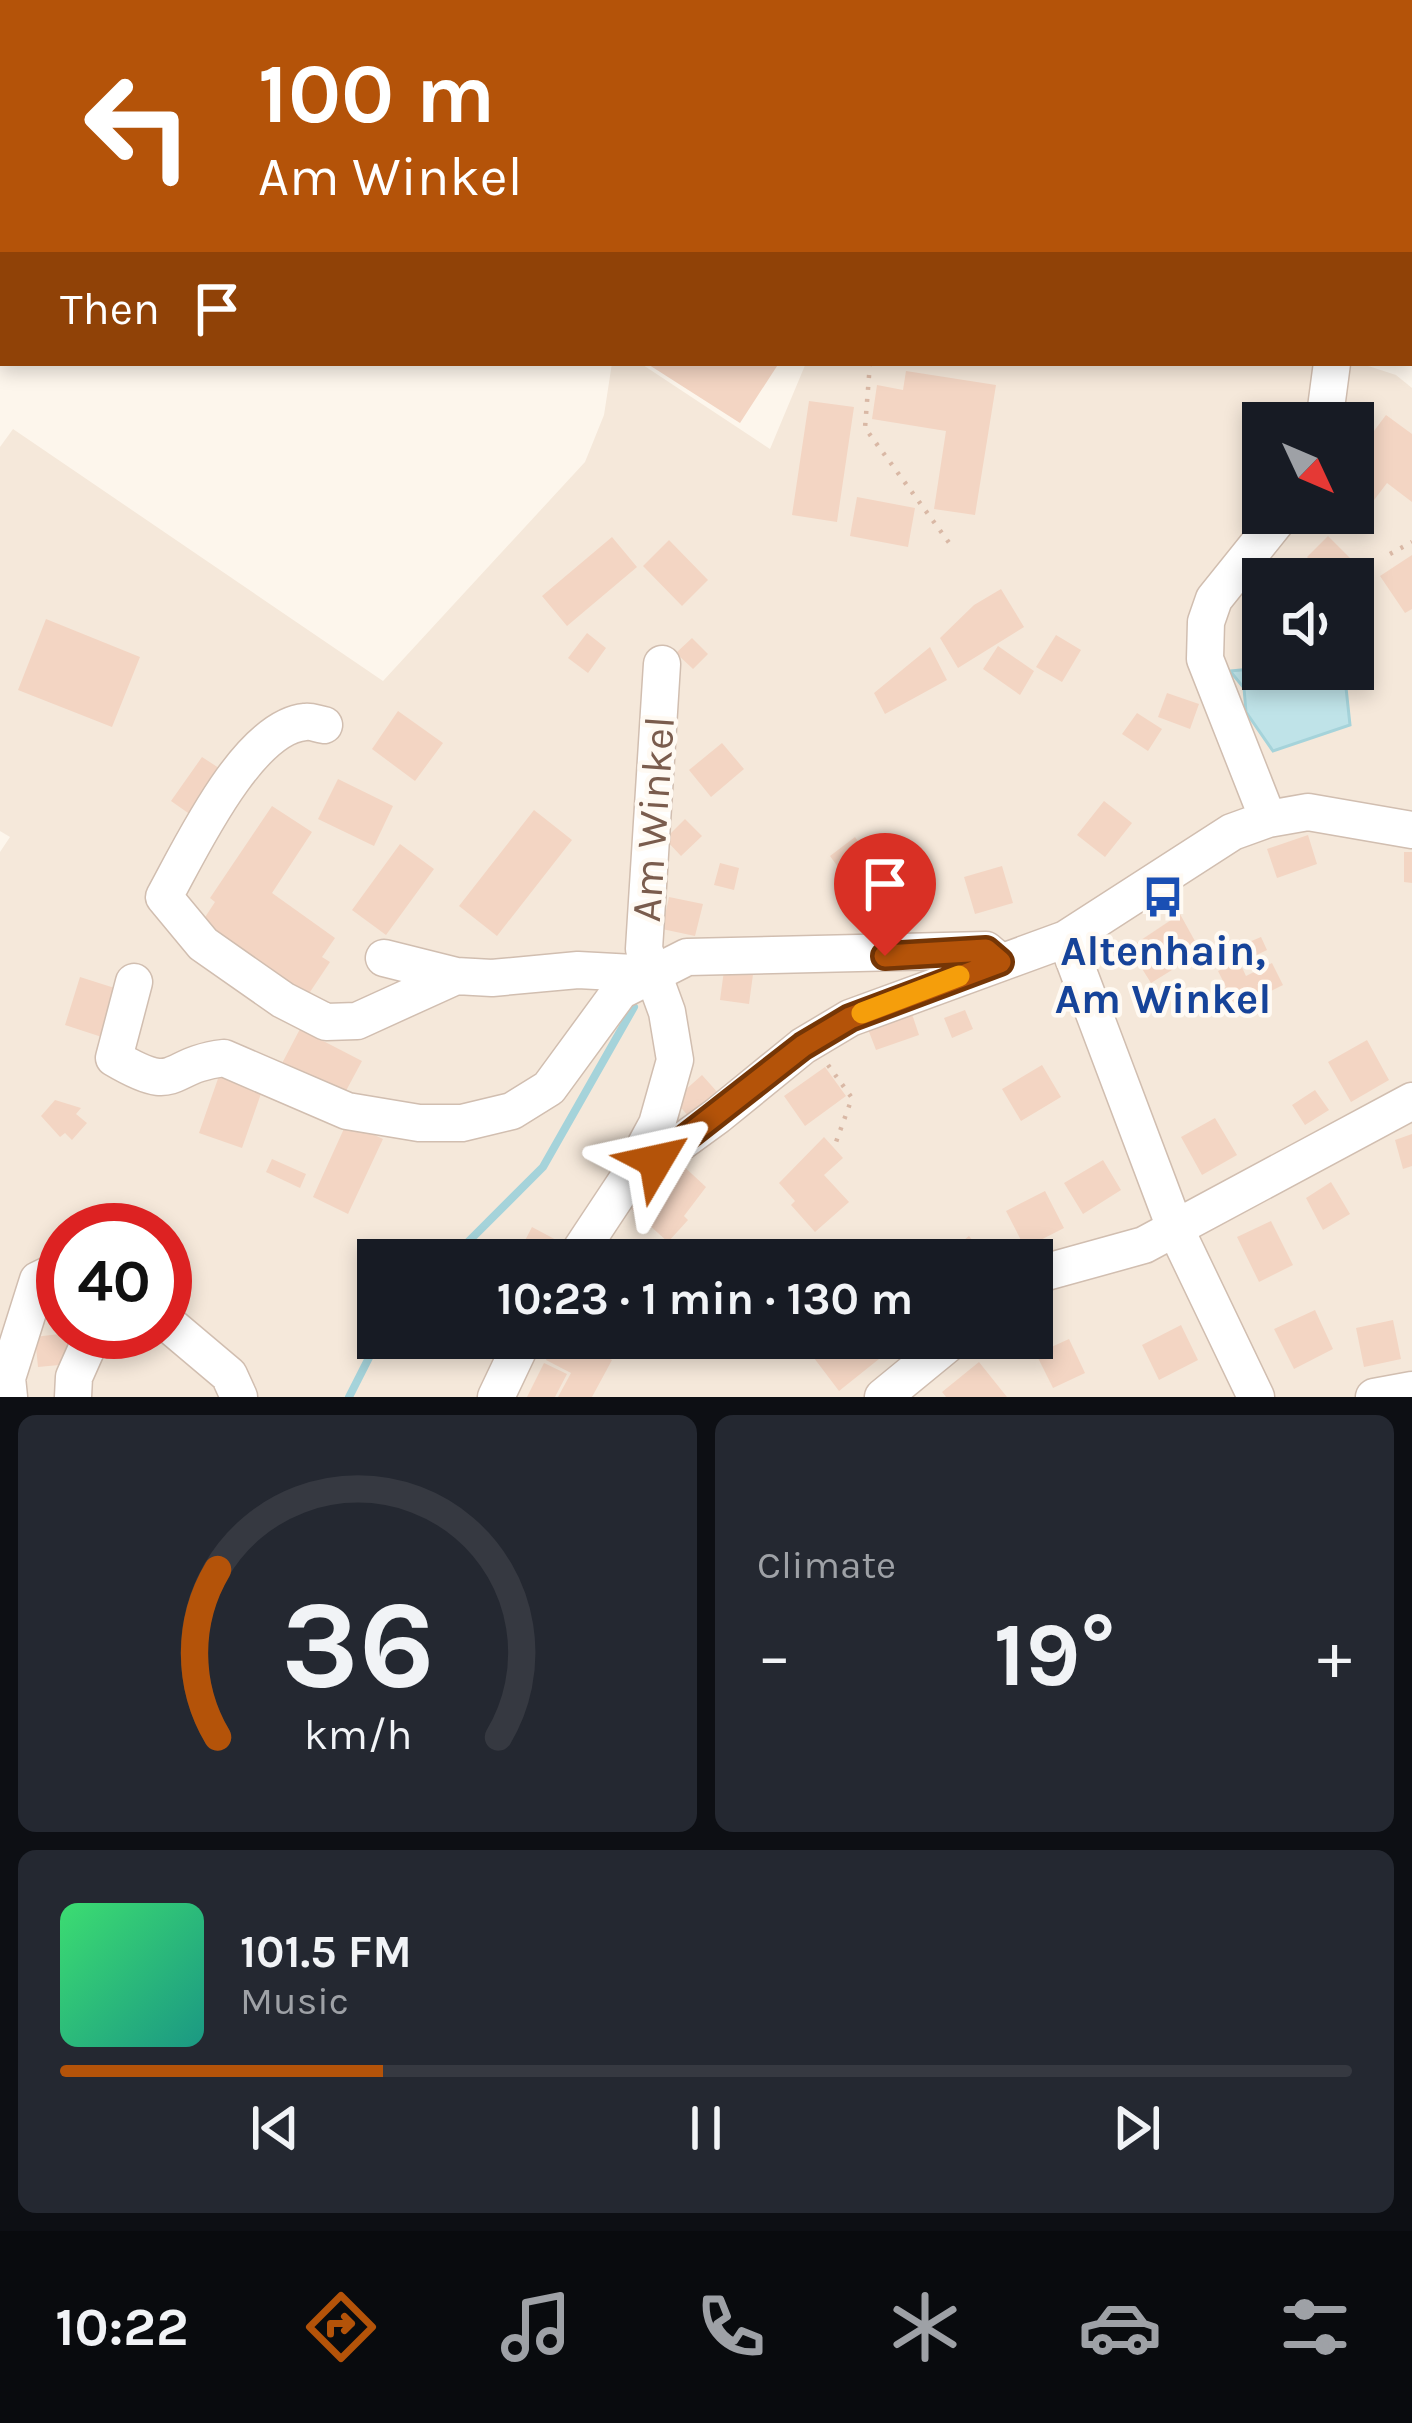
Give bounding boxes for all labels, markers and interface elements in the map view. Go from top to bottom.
text: 100 m [258,45,495,143]
icon: left [60,48,216,204]
text: Am Winkel [258,145,523,209]
icon: arrive [184,276,250,342]
text: Then [60,283,160,335]
north arrow [1242,402,1374,534]
map controls [1242,402,1374,690]
button: sound [1242,558,1374,690]
street label: Am Winkel [621,715,685,923]
pin [834,833,936,956]
icon: arrive [852,851,918,917]
bus stop icon: Altenhain, Am Winkel [1140,874,1186,920]
place label: Altenhain, Am Winkel [1055,926,1271,1024]
position arrow [593,1098,719,1224]
speed limit sign: 40 [36,1203,192,1359]
text: 10:23 · 1 min · 130 m [497,1273,913,1325]
text: Climate [757,1542,896,1588]
text: 36 [281,1572,434,1717]
text: 19° [994,1602,1115,1708]
text: − [757,1617,792,1695]
text: + [1317,1617,1352,1695]
text: km/h [303,1709,412,1759]
text: 101.5 FM [240,1926,412,1978]
text: Music [240,1978,349,2024]
icon: previous [242,2095,308,2161]
icon: pause [673,2095,739,2161]
icon: next [1104,2095,1170,2161]
icon: directions [299,2285,383,2369]
icon: music [494,2285,578,2369]
icon: phone [689,2285,773,2369]
icon: climate [883,2285,967,2369]
icon: car [1078,2285,1162,2369]
icon: filters [1273,2285,1357,2369]
text: 10:22 [55,2295,189,2359]

